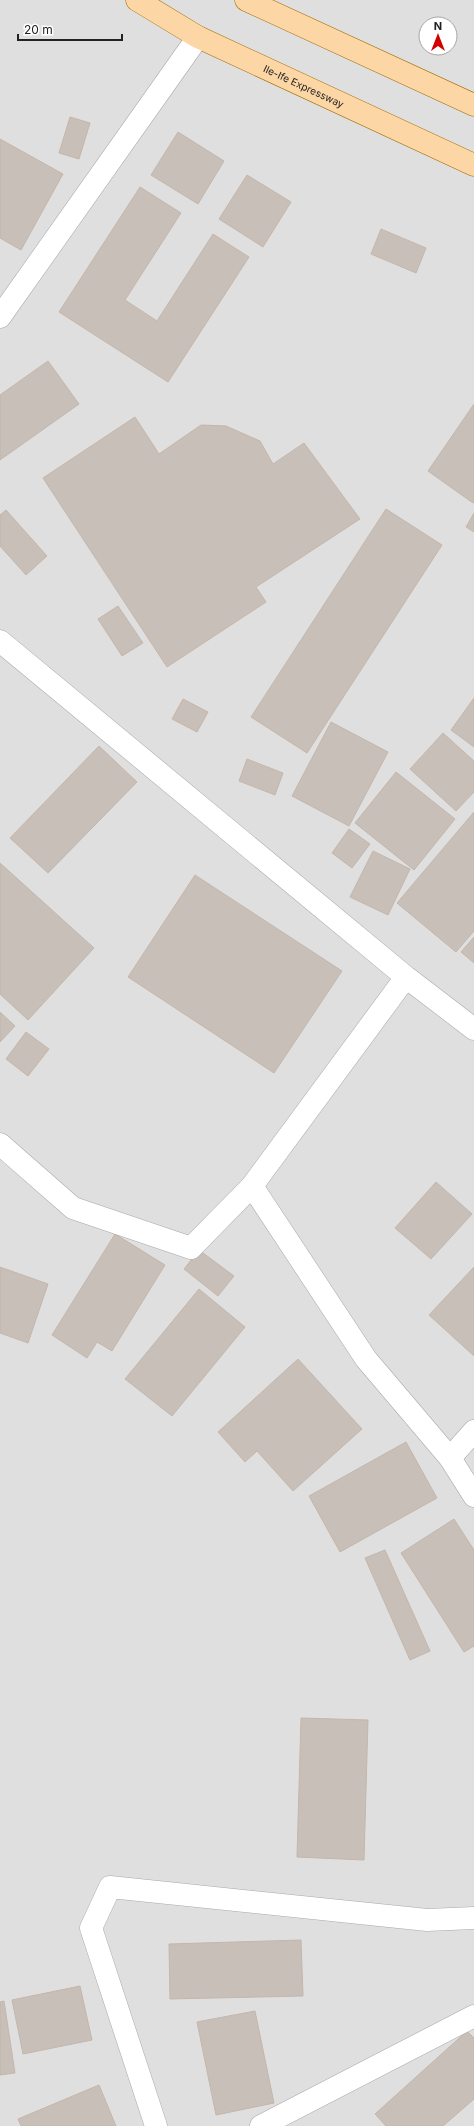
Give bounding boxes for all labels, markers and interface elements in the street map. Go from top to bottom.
scale bar [18,16,122,42]
north arrow [418,16,458,56]
text: N [434,19,442,33]
text: 20 m [24,22,53,37]
street label: Ile-Ife Expressway [262,62,346,110]

